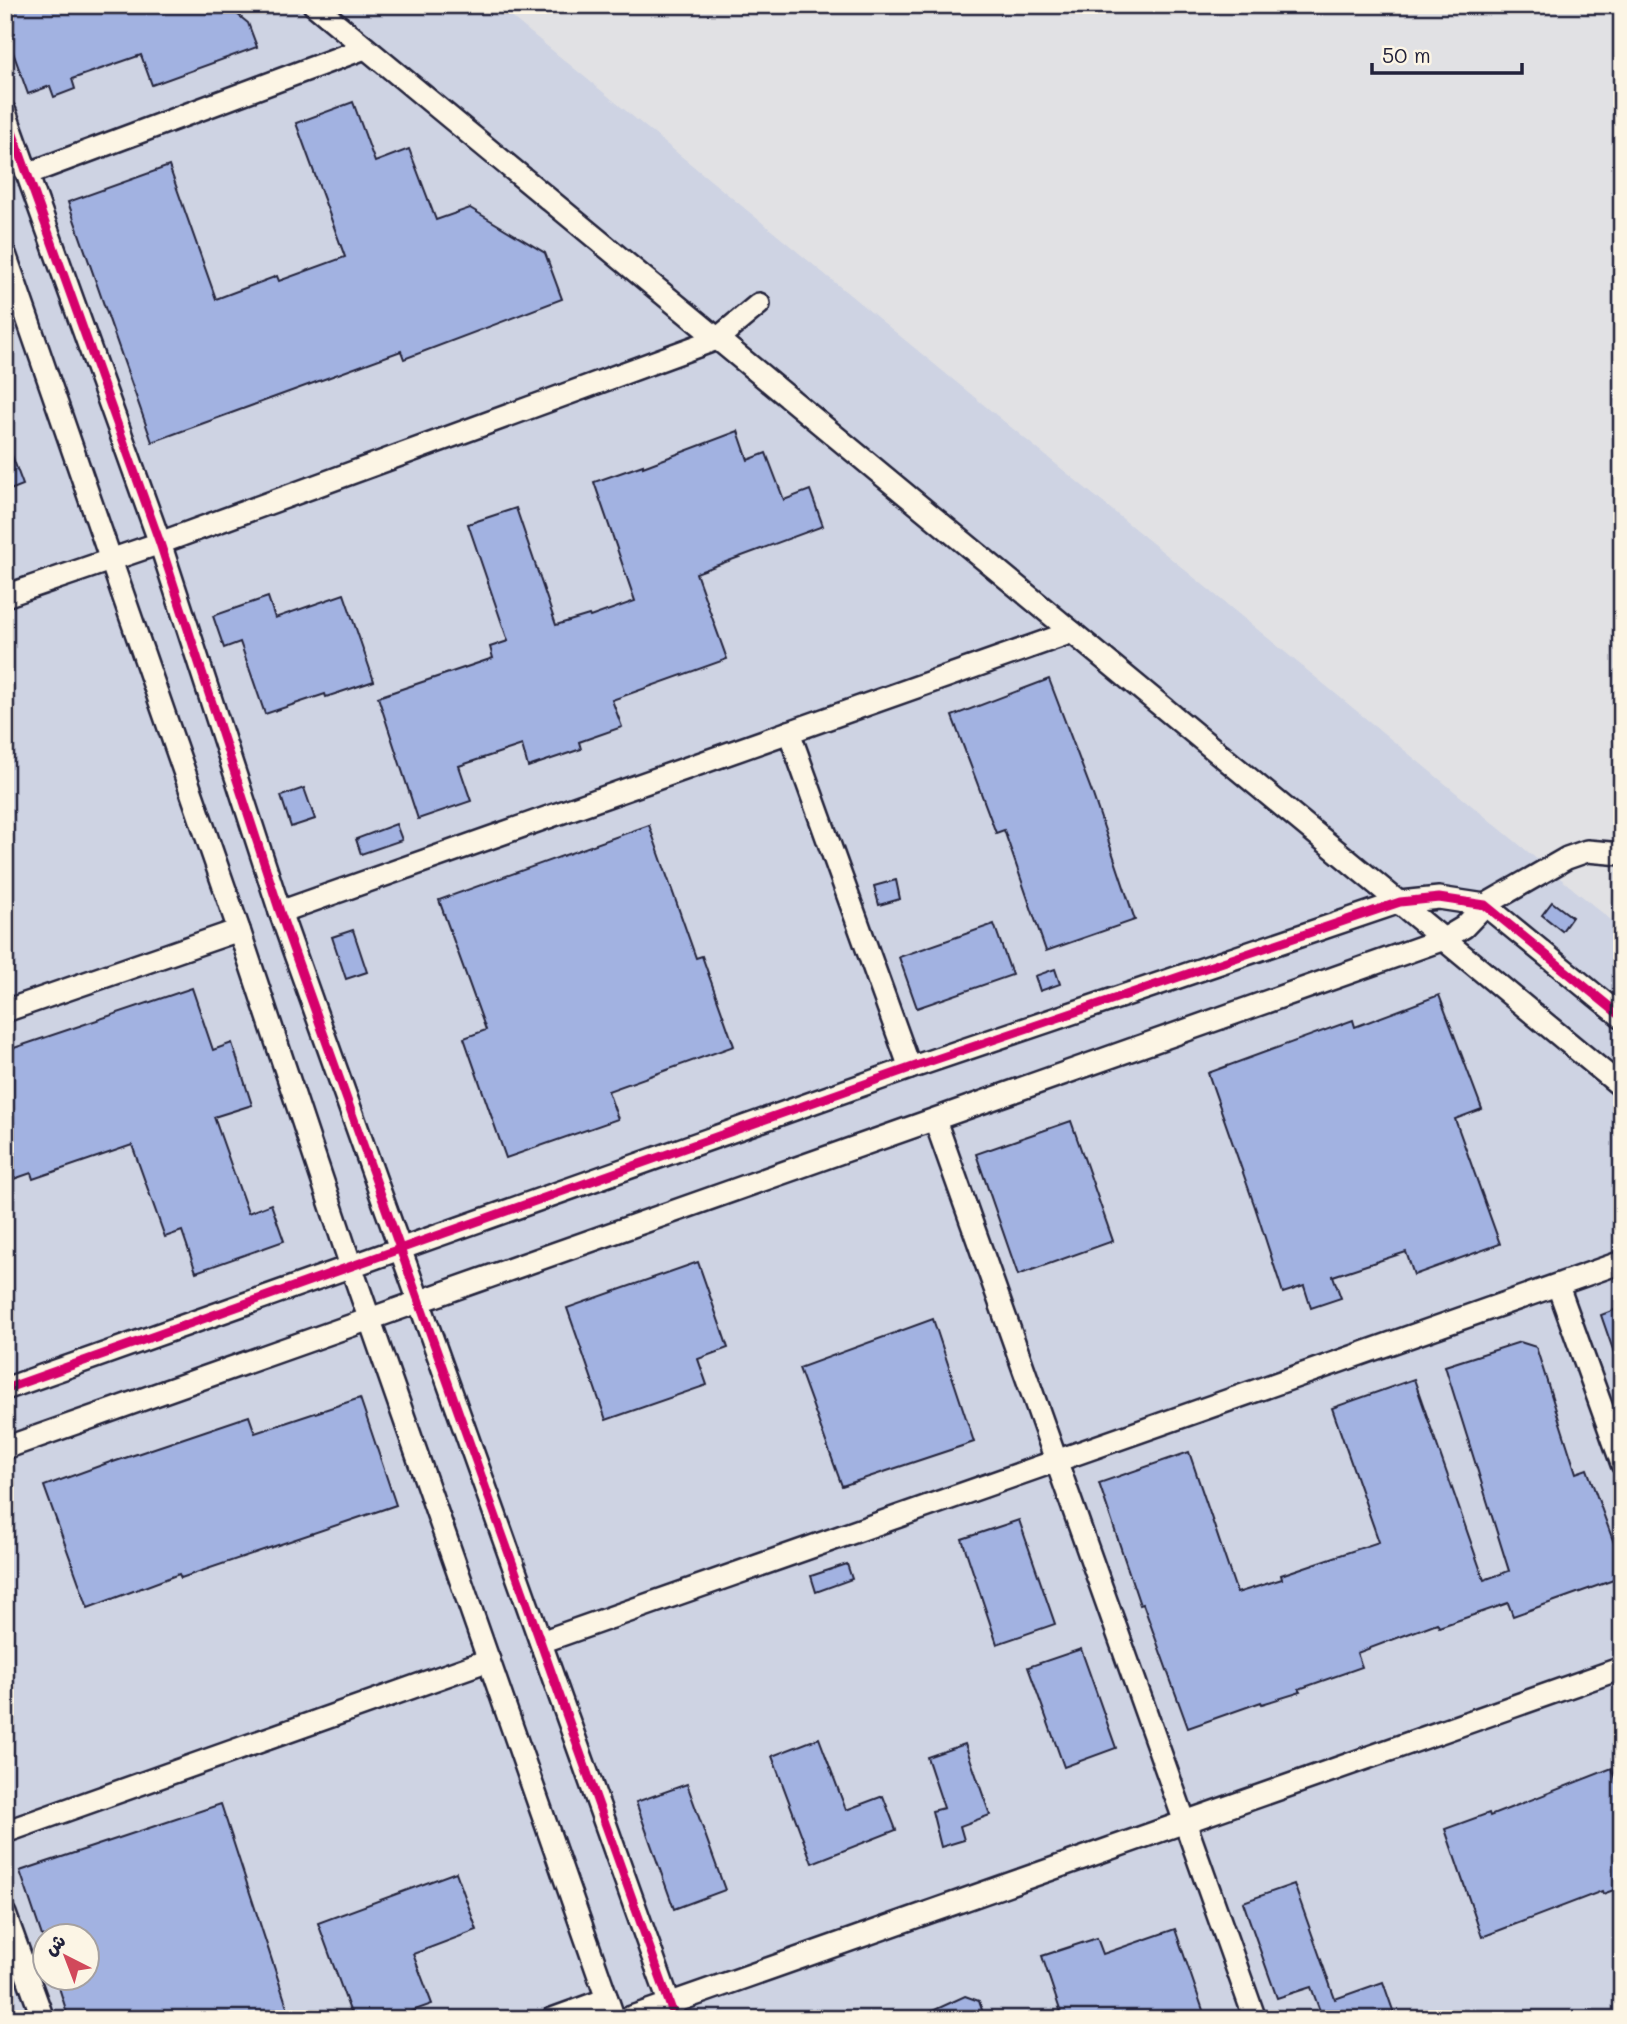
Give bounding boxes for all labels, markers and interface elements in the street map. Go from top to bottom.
scale bar [1372,32,1522,76]
text: 50 m [1382,41,1431,68]
north arrow [32,1923,102,1993]
text: ش [38,1928,70,1960]

